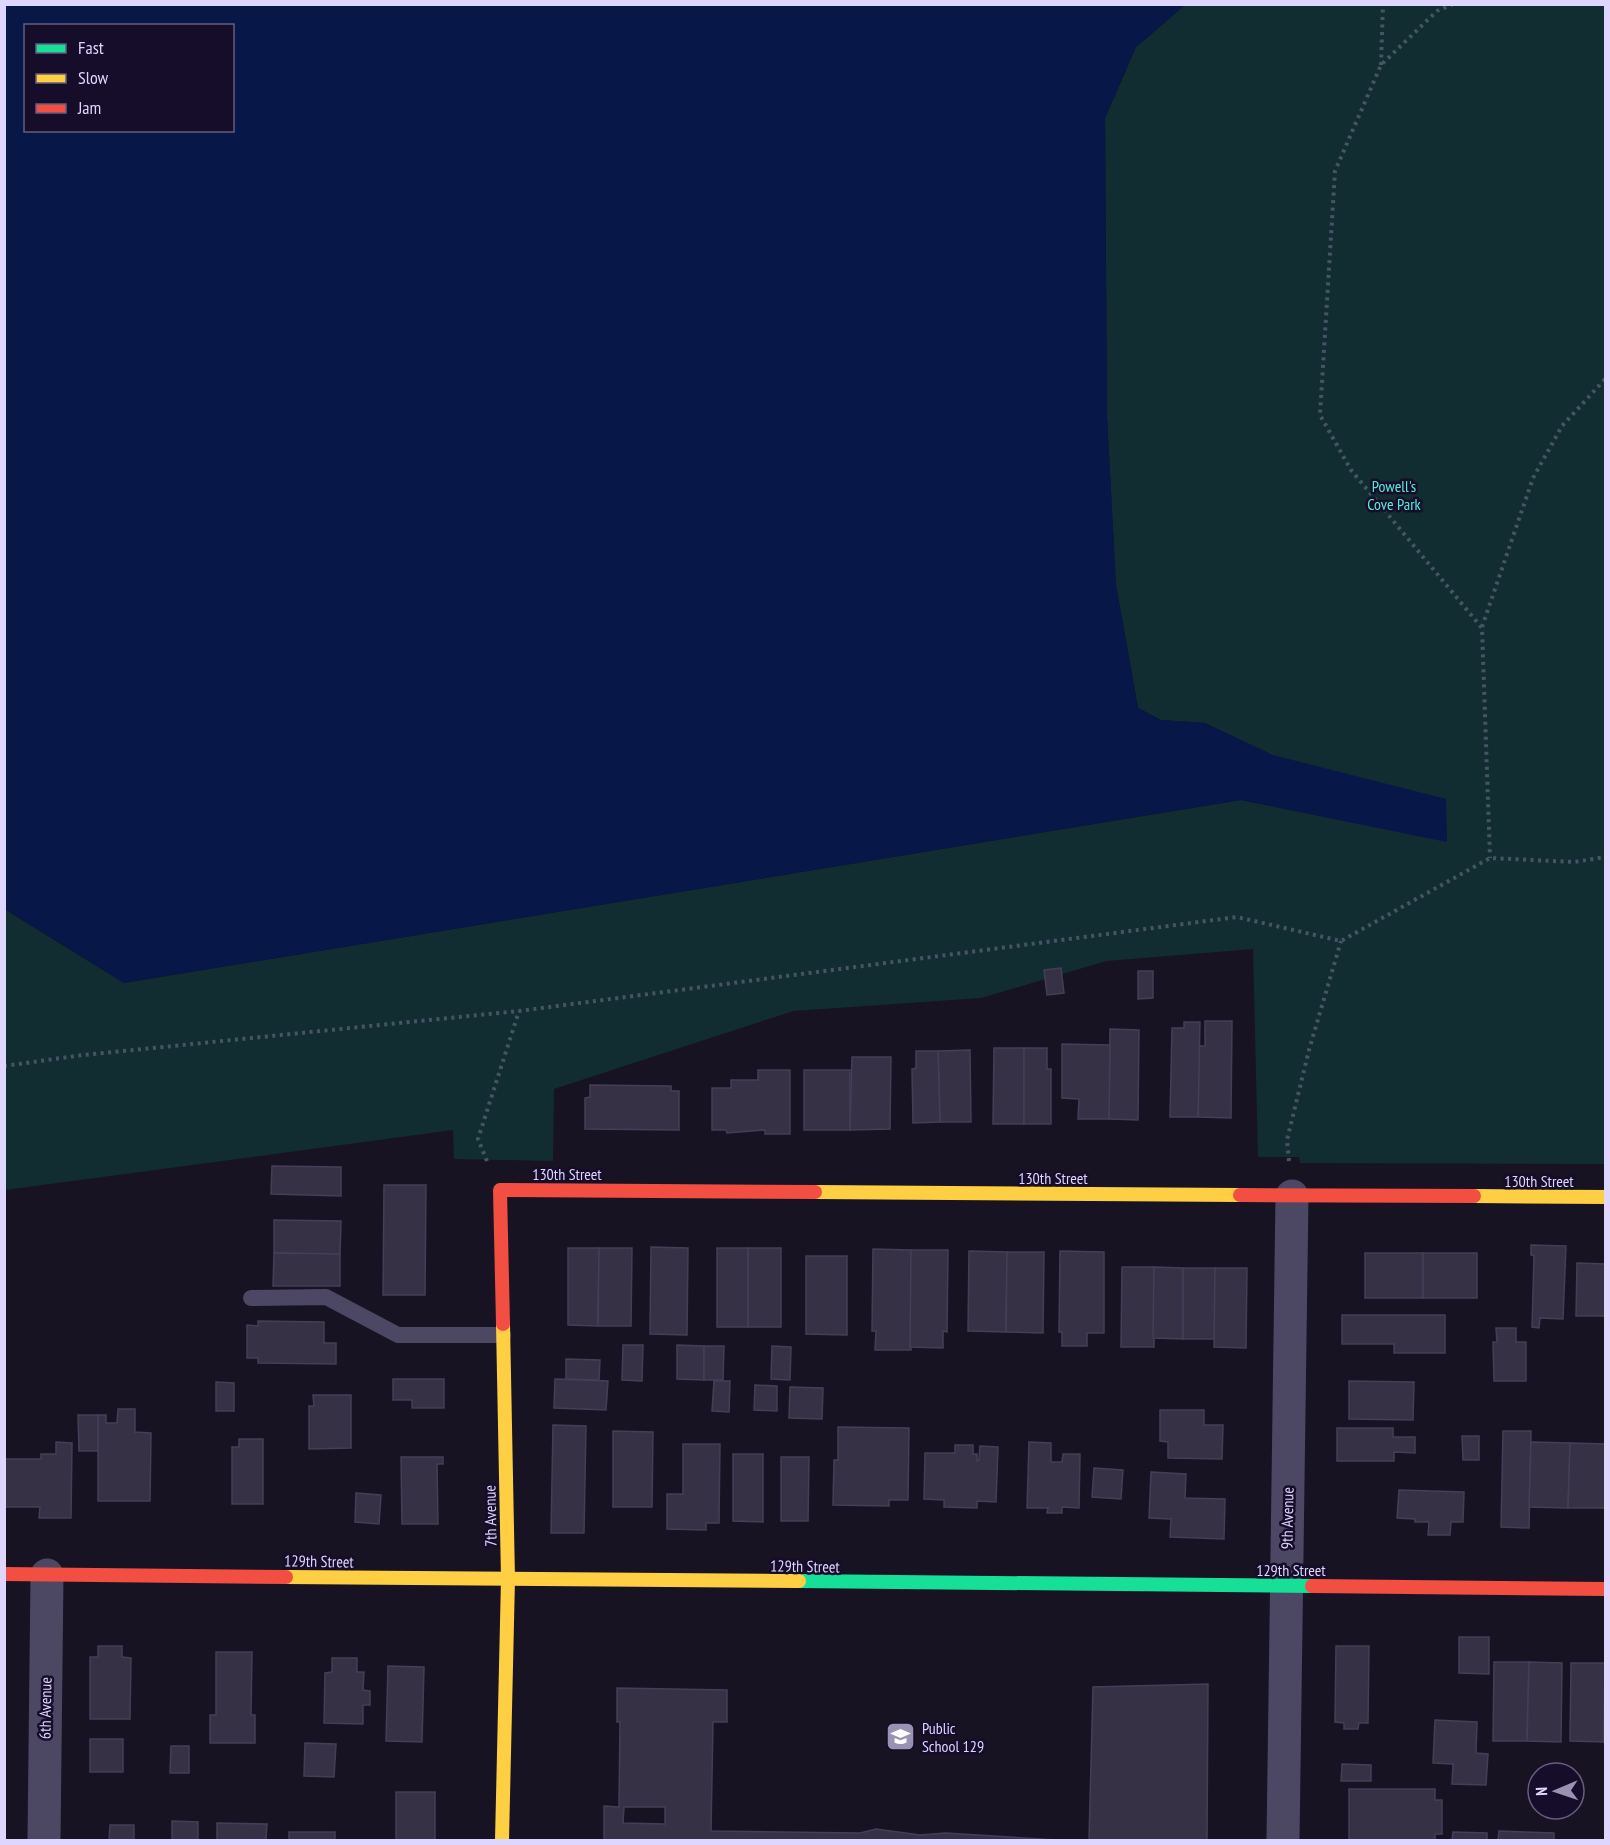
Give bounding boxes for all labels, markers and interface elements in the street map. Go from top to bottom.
legend [24,24,234,132]
text: Fast [78,36,104,59]
text: Slow [78,66,109,89]
text: Jam [77,96,101,119]
park label: Powell's Cove Park [1367,476,1422,514]
street label: 130th Street [532,1164,602,1184]
street label: 130th Street [1018,1168,1088,1188]
street label: 130th Street [1504,1171,1574,1191]
street label: 7th Avenue [479,1485,501,1547]
street label: 9th Avenue [1276,1487,1298,1549]
street label: 129th Street [284,1550,355,1572]
street label: 129th Street [770,1555,841,1577]
street label: 129th Street [1256,1560,1326,1580]
street label: 6th Avenue [34,1677,56,1739]
place label: Public School 129 [922,1718,984,1756]
school or university icon: Public School 129 [885,1721,917,1753]
north arrow [1526,1761,1586,1821]
text: N [1531,1787,1551,1796]

